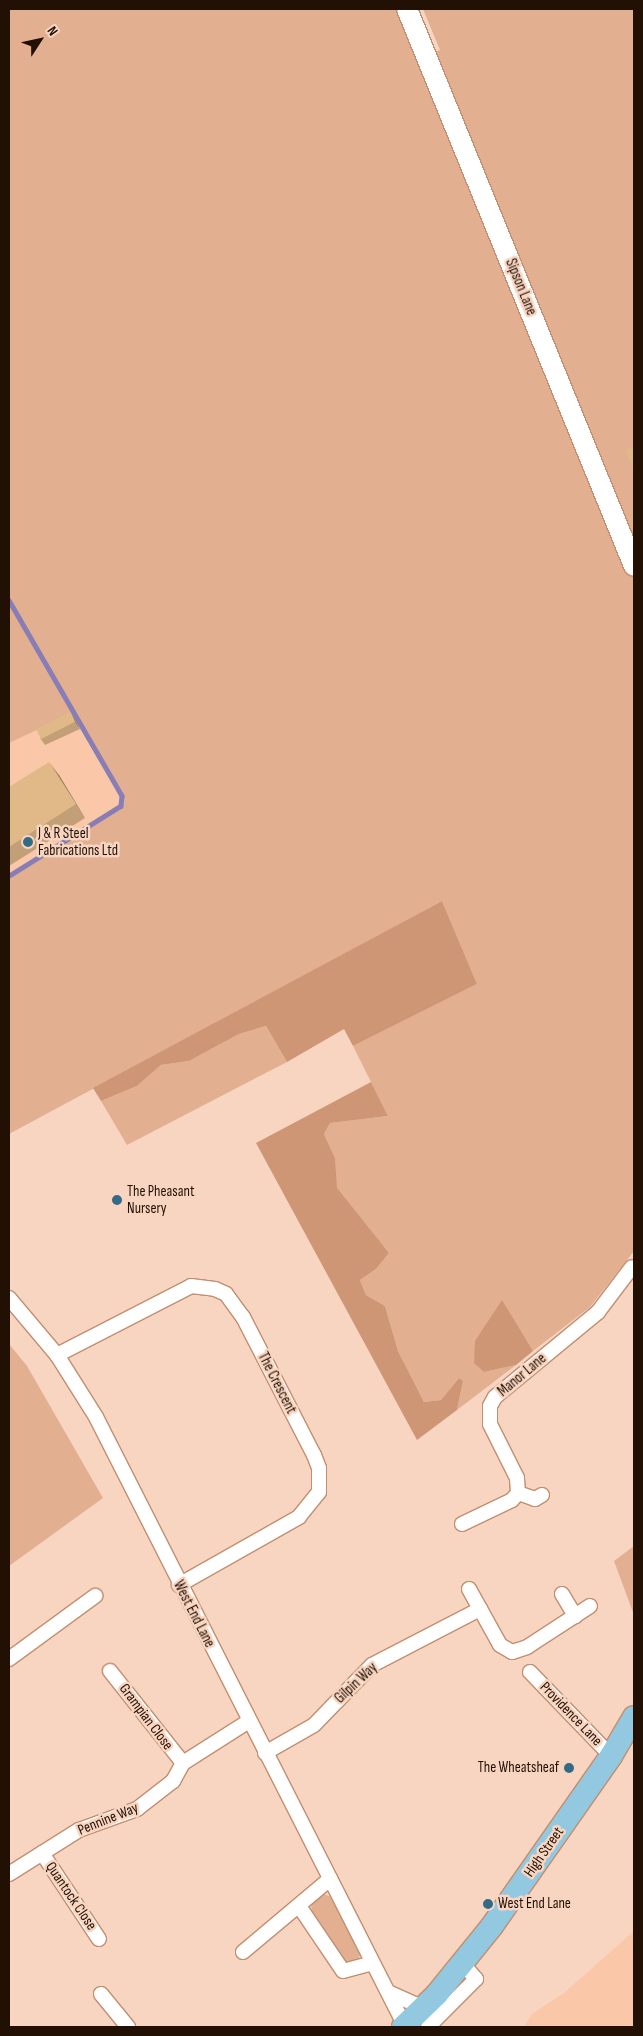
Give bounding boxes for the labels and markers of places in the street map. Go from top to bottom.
place label: J & R Steel Fabrications Ltd [38,824,118,859]
marker: J & R Steel Fabrications Ltd [22,836,34,848]
place label: The Pheasant Nursery [127,1182,195,1217]
marker: The Pheasant Nursery [111,1194,123,1206]
place label: The Wheatsheaf [478,1759,559,1777]
marker: The Wheatsheaf [563,1762,575,1774]
place label: West End Lane [498,1895,571,1913]
marker: West End Lane [482,1898,494,1910]

